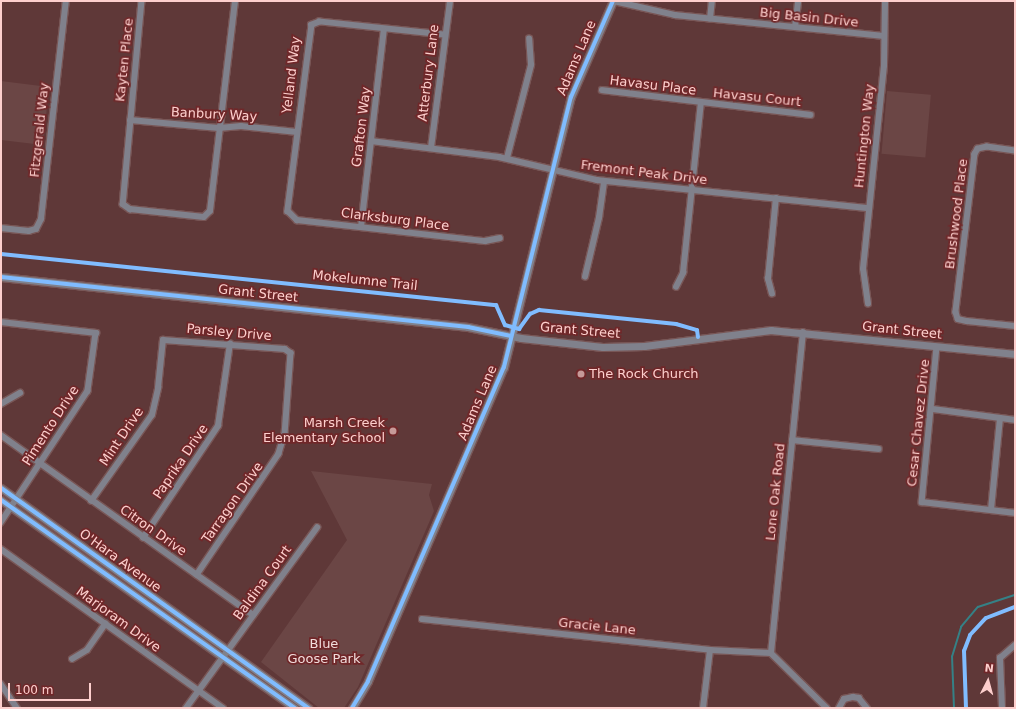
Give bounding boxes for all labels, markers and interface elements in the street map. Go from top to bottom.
street label: Big Basin Drive [759,5,859,31]
street label: Kayten Place [113,17,137,103]
street label: Adams Lane [554,18,600,98]
street label: Atterbury Lane [415,24,443,122]
street label: Yelland Way [280,35,304,115]
street label: Havasu Place [609,73,697,99]
street label: Fitzgerald Way [27,82,53,178]
street label: Huntington Way [852,83,878,189]
street label: Grafton Way [349,86,375,168]
street label: Havasu Court [712,86,802,110]
street label: Banbury Way [170,105,258,125]
street label: Fremont Peak Drive [580,157,708,189]
street label: Brushwood Place [942,158,972,270]
street label: Clarksburg Place [340,206,450,234]
street label: Mokelumne Trail [312,268,418,294]
street label: Grant Street [217,282,299,306]
street label: Grant Street [861,319,943,343]
street label: Grant Street [539,320,621,342]
street label: Parsley Drive [186,322,272,344]
street label: Cesar Chavez Drive [905,359,933,487]
street label: Adams Lane [455,363,501,443]
place label: The Rock Church [589,366,699,382]
marker: The Rock Church [576,369,586,379]
street label: Pimento Drive [19,383,83,469]
street label: Mint Drive [97,405,147,469]
place label: Marsh Creek Elementary School [263,416,385,447]
street label: Paprika Drive [150,422,212,502]
marker: Marsh Creek Elementary School [388,426,398,436]
street label: Lone Oak Road [763,443,789,541]
street label: Tarragon Drive [199,459,267,547]
street label: Citron Drive [117,502,189,560]
street label: O'Hara Avenue [76,526,164,596]
street label: Baldina Court [231,543,295,623]
street label: Marjoram Drive [73,584,163,656]
street label: Gracie Lane [558,615,636,639]
park label: Blue Goose Park [288,637,360,668]
north arrow [968,661,1008,701]
text: N [984,662,995,676]
scale bar [10,675,93,701]
text: 100 m [15,683,53,697]

